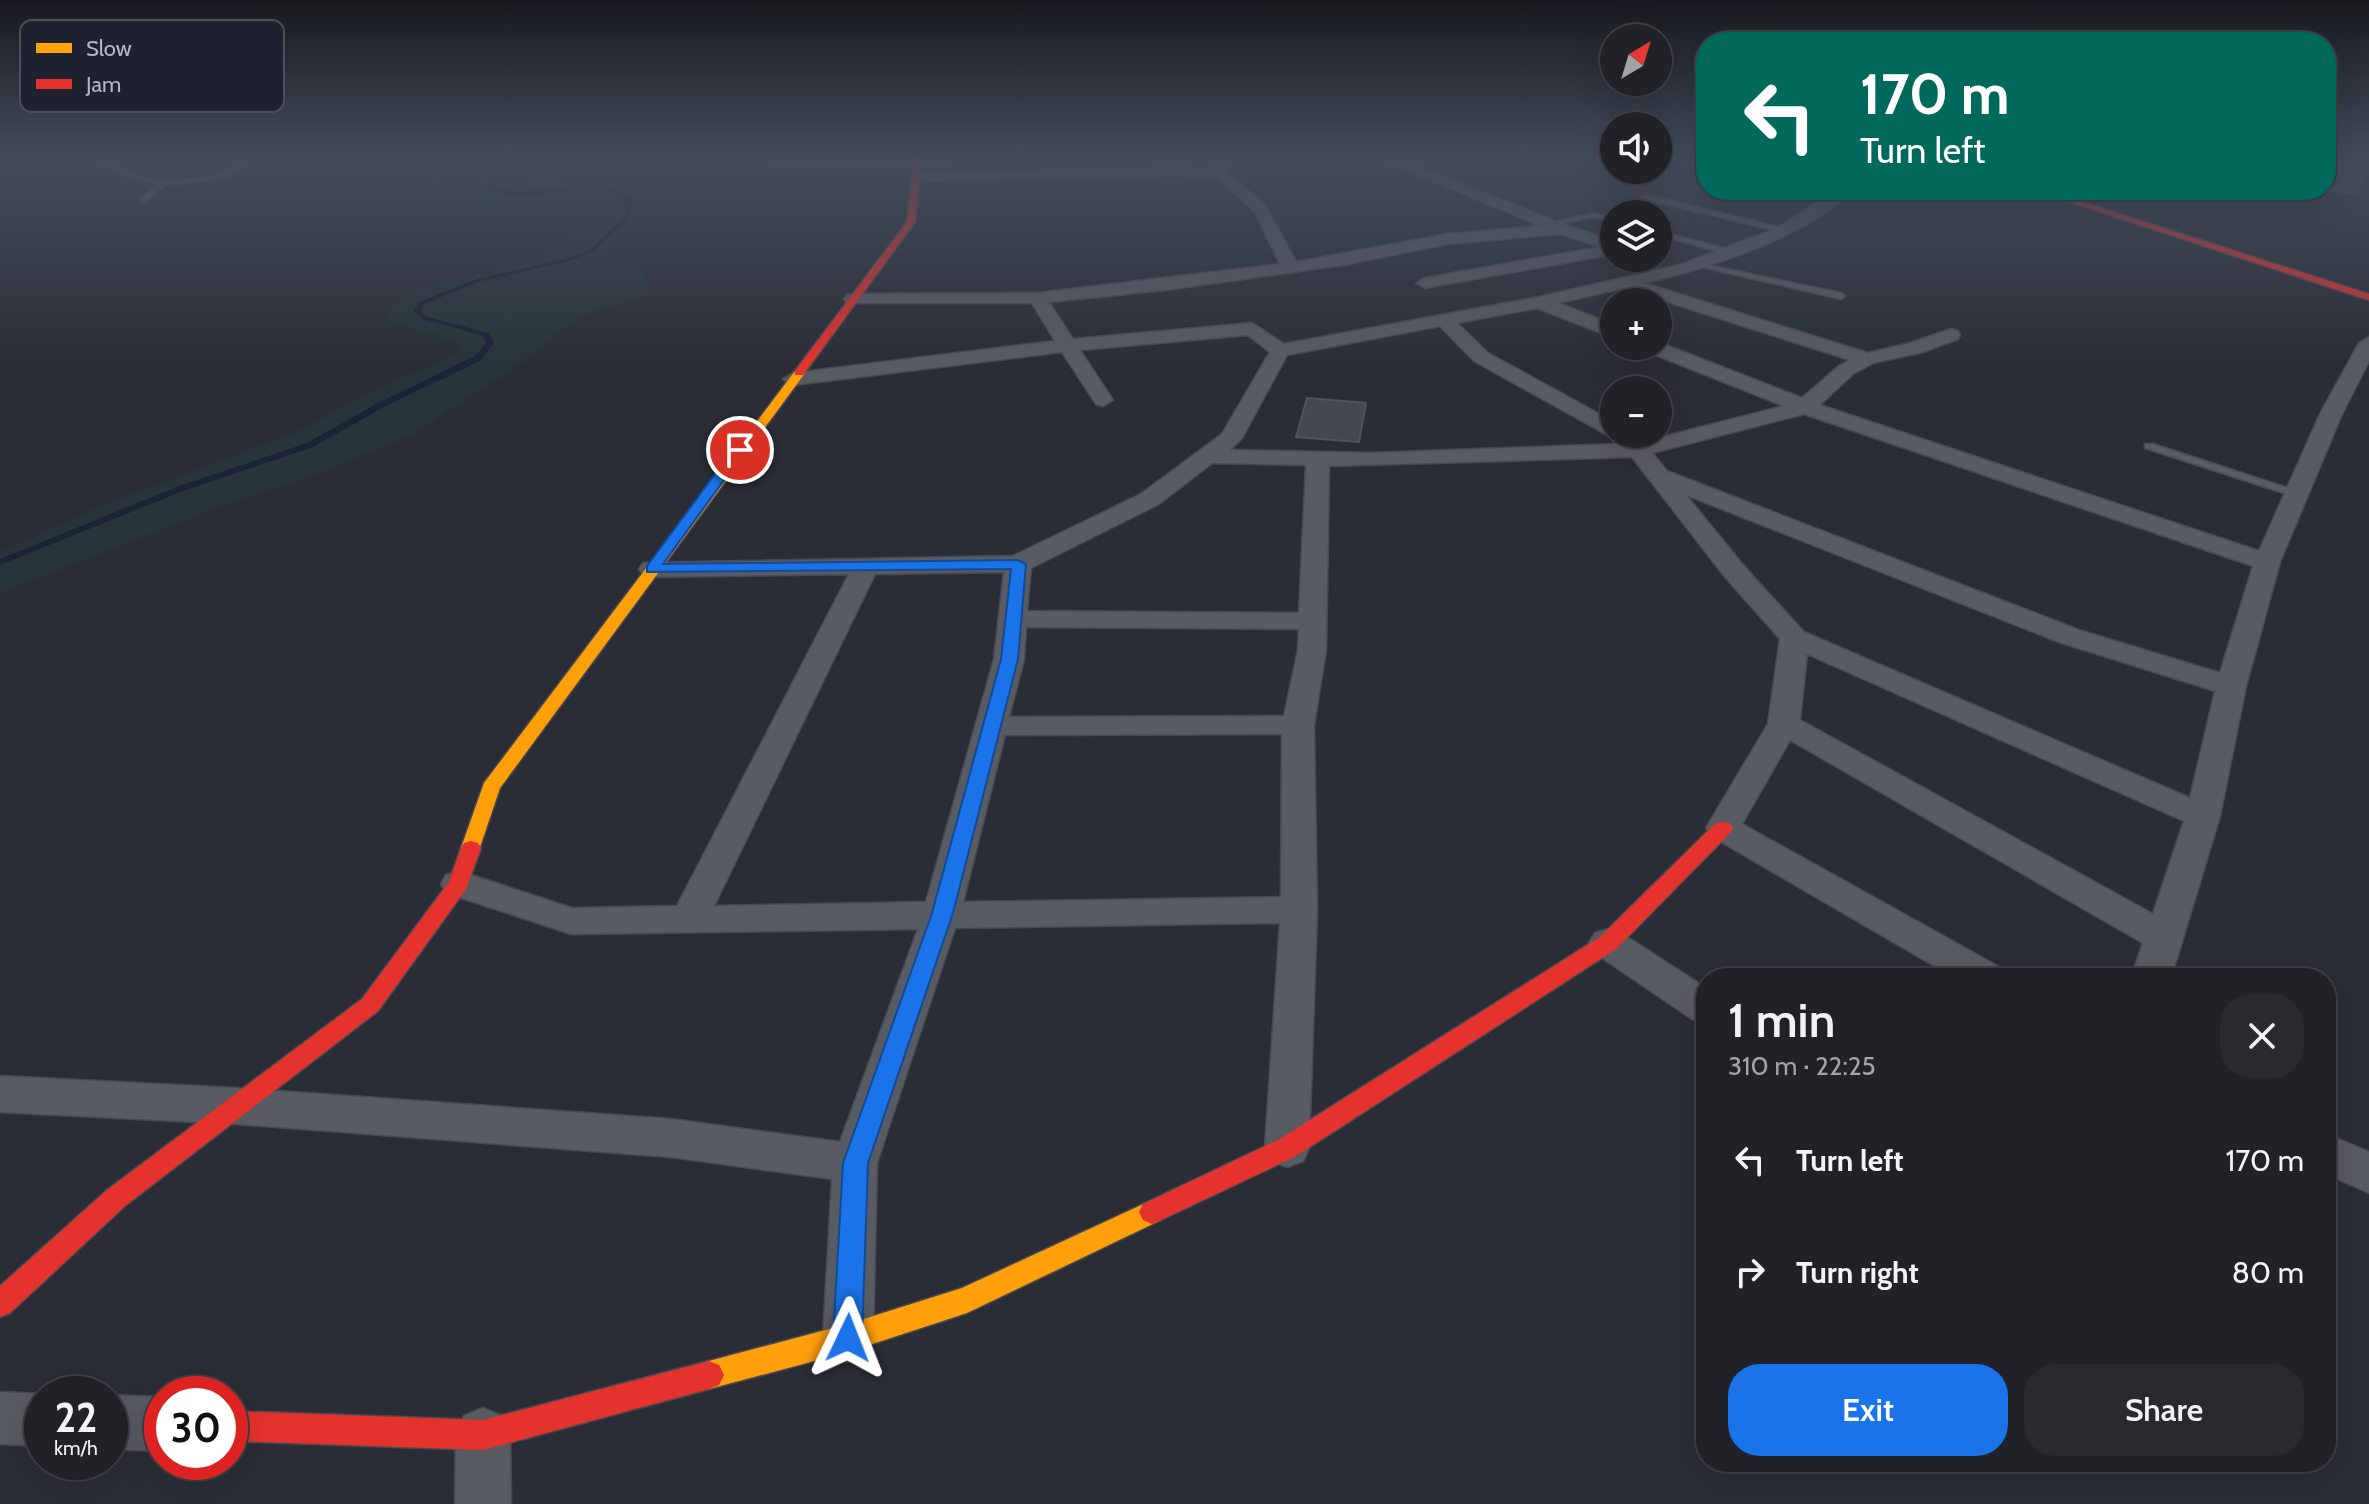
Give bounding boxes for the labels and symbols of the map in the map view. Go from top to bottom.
legend [20,20,284,112]
north arrow [1600,24,1672,96]
text: Slow [86,35,132,62]
text: Jam [85,71,121,98]
pin [706,416,774,484]
position arrow [806,1296,890,1380]
speed limit sign: 30 [144,1376,248,1480]

